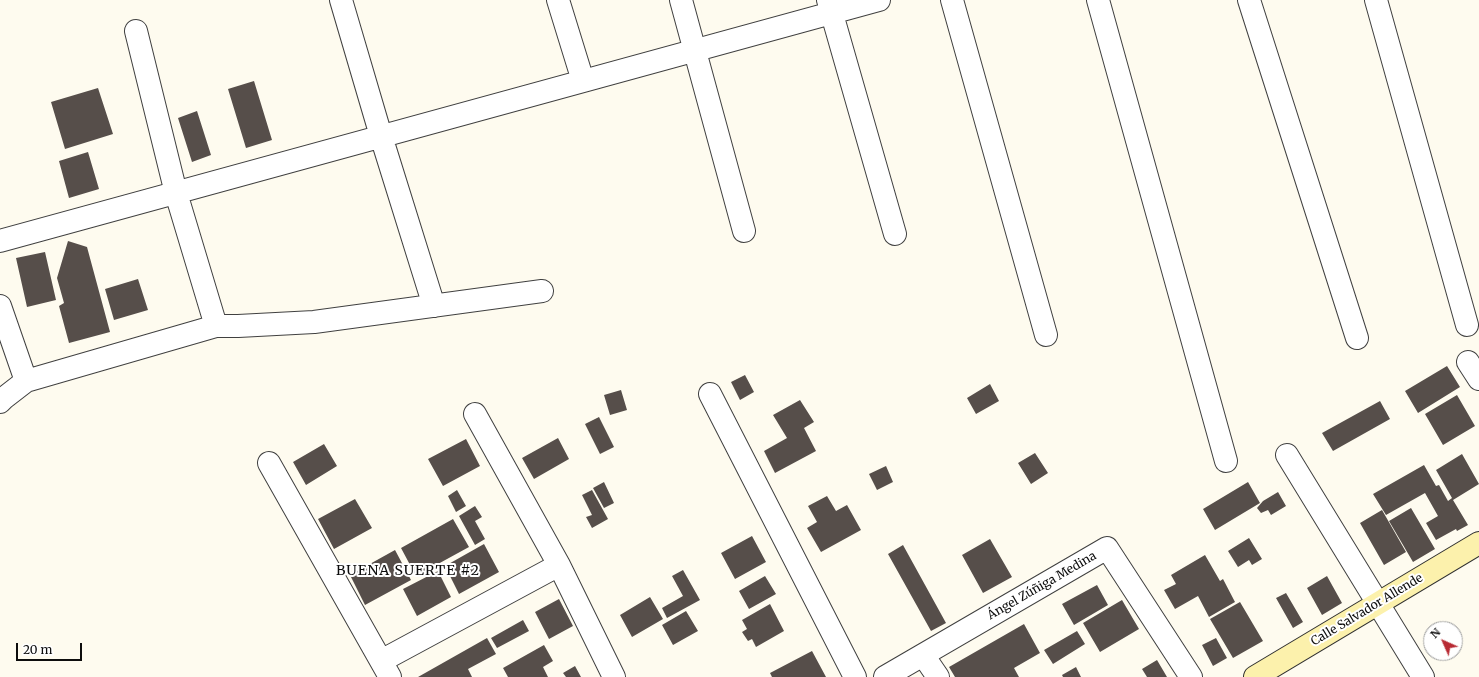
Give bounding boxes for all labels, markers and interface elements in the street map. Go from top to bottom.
street label: Ángel Zúñiga Medina [985,549,1099,623]
district label: BUENA SUERTE #2 [336,563,480,579]
street label: Calle Salvador Allende [1308,571,1426,649]
north arrow [1423,621,1463,661]
text: N [1427,625,1443,641]
scale bar [18,635,84,661]
text: 20 m [23,642,52,657]

